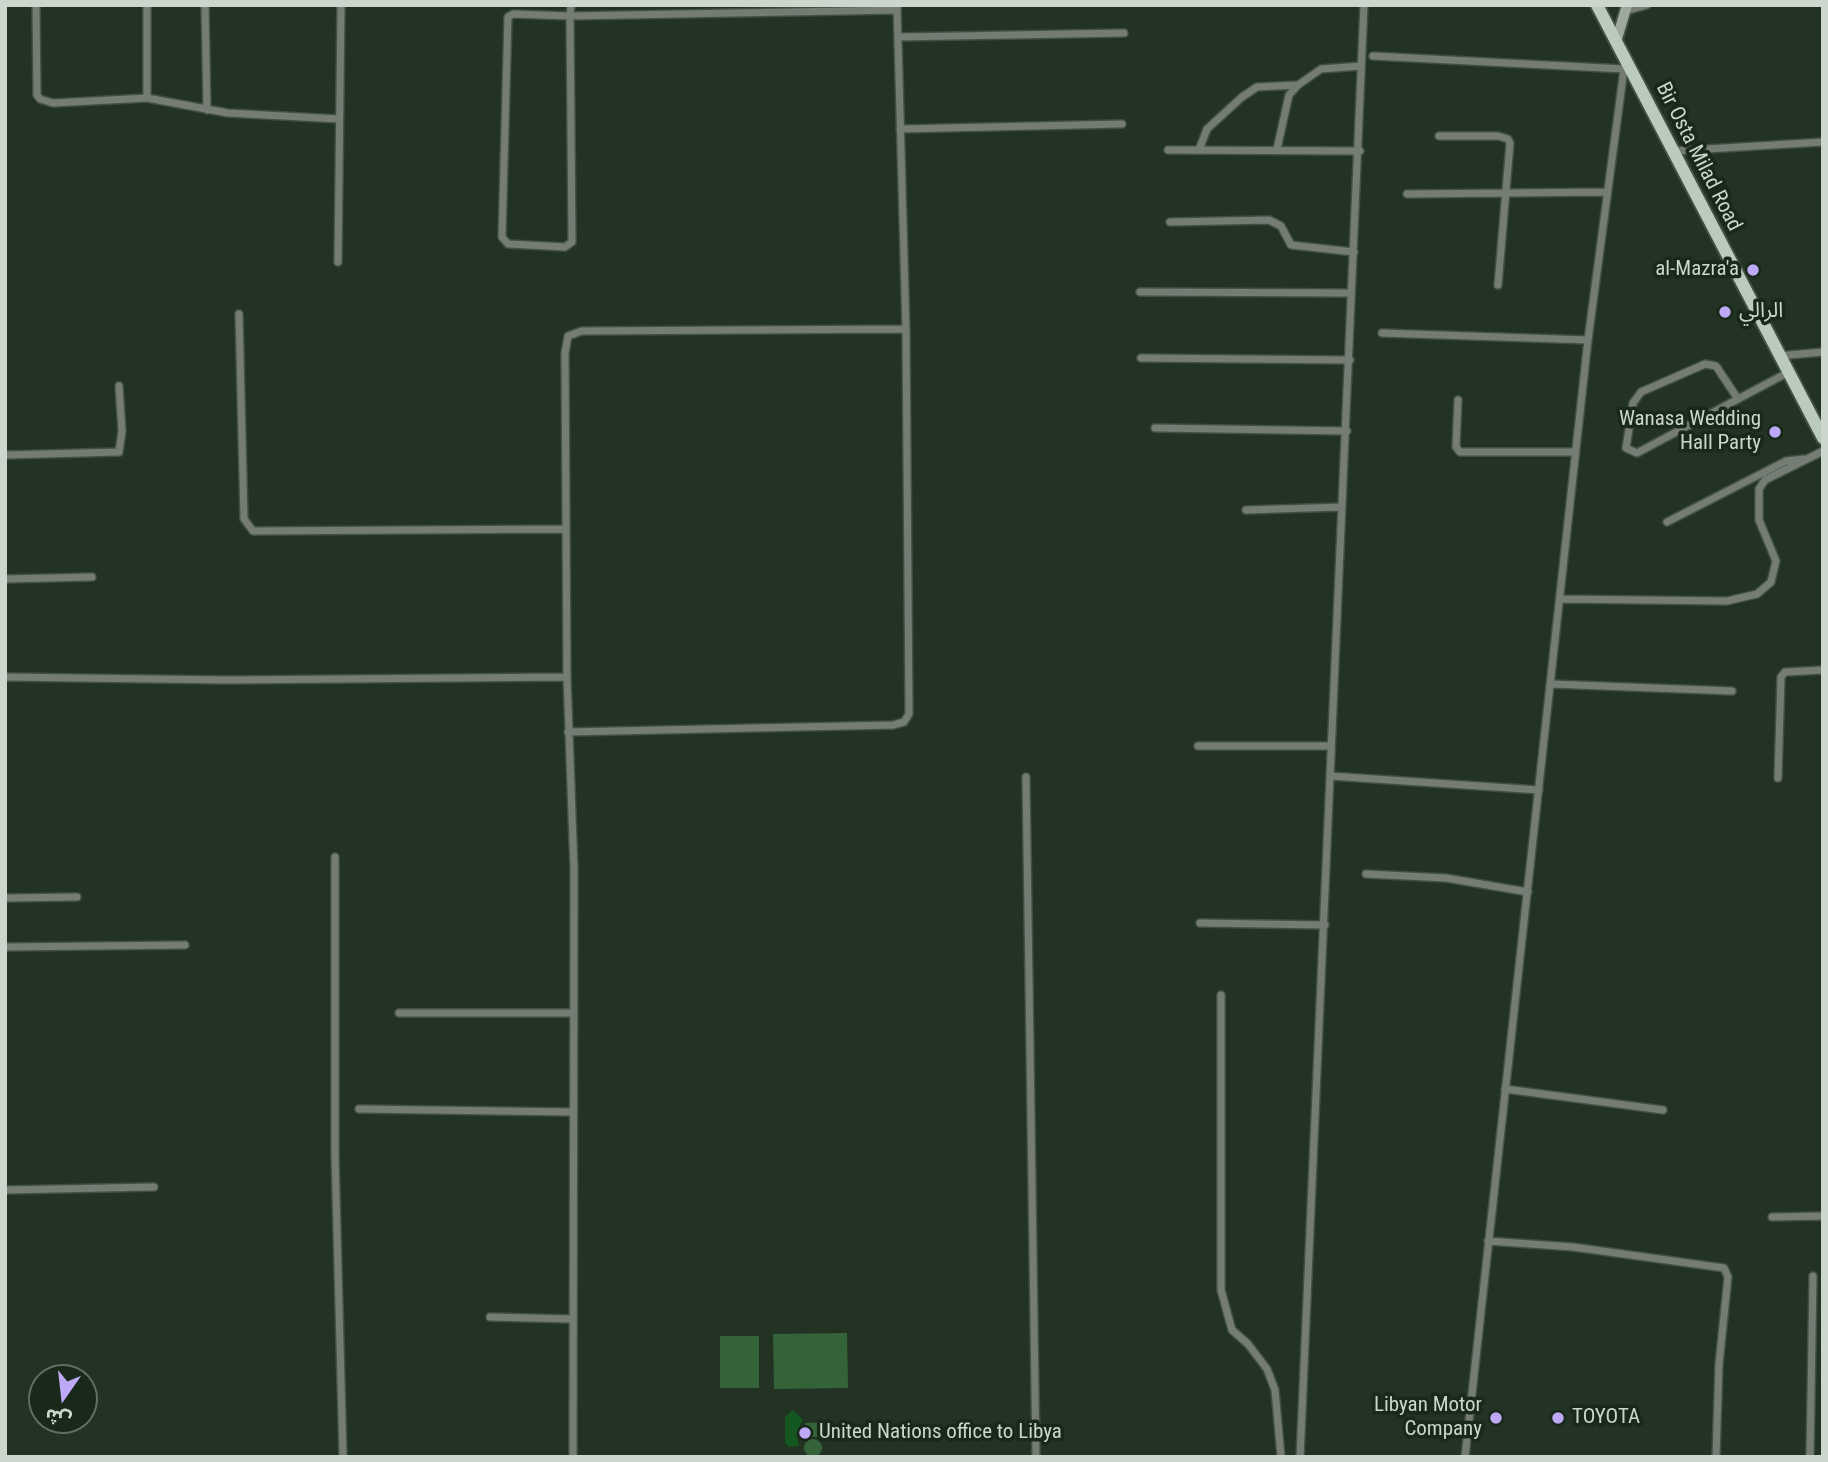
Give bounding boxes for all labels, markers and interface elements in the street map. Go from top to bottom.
street label: Bir Osta Milad Road [1650,78,1746,236]
place label: al-Mazra'a [1655,257,1739,283]
marker: al-Mazra'a [1745,262,1761,278]
place label: الرالي [1739,299,1783,325]
marker: الرالي [1717,304,1733,320]
place label: Wanasa Wedding Hall Party [1619,407,1761,457]
marker: Wanasa Wedding Hall Party [1767,424,1783,440]
north arrow [28,1364,98,1434]
place label: Libyan Motor Company [1374,1393,1482,1443]
text: ش [43,1404,74,1432]
place label: TOYOTA [1572,1405,1640,1431]
marker: Libyan Motor Company [1488,1410,1504,1426]
marker: TOYOTA [1550,1410,1566,1426]
place label: United Nations office to Libya [819,1420,1062,1446]
marker: United Nations office to Libya [797,1425,813,1441]

